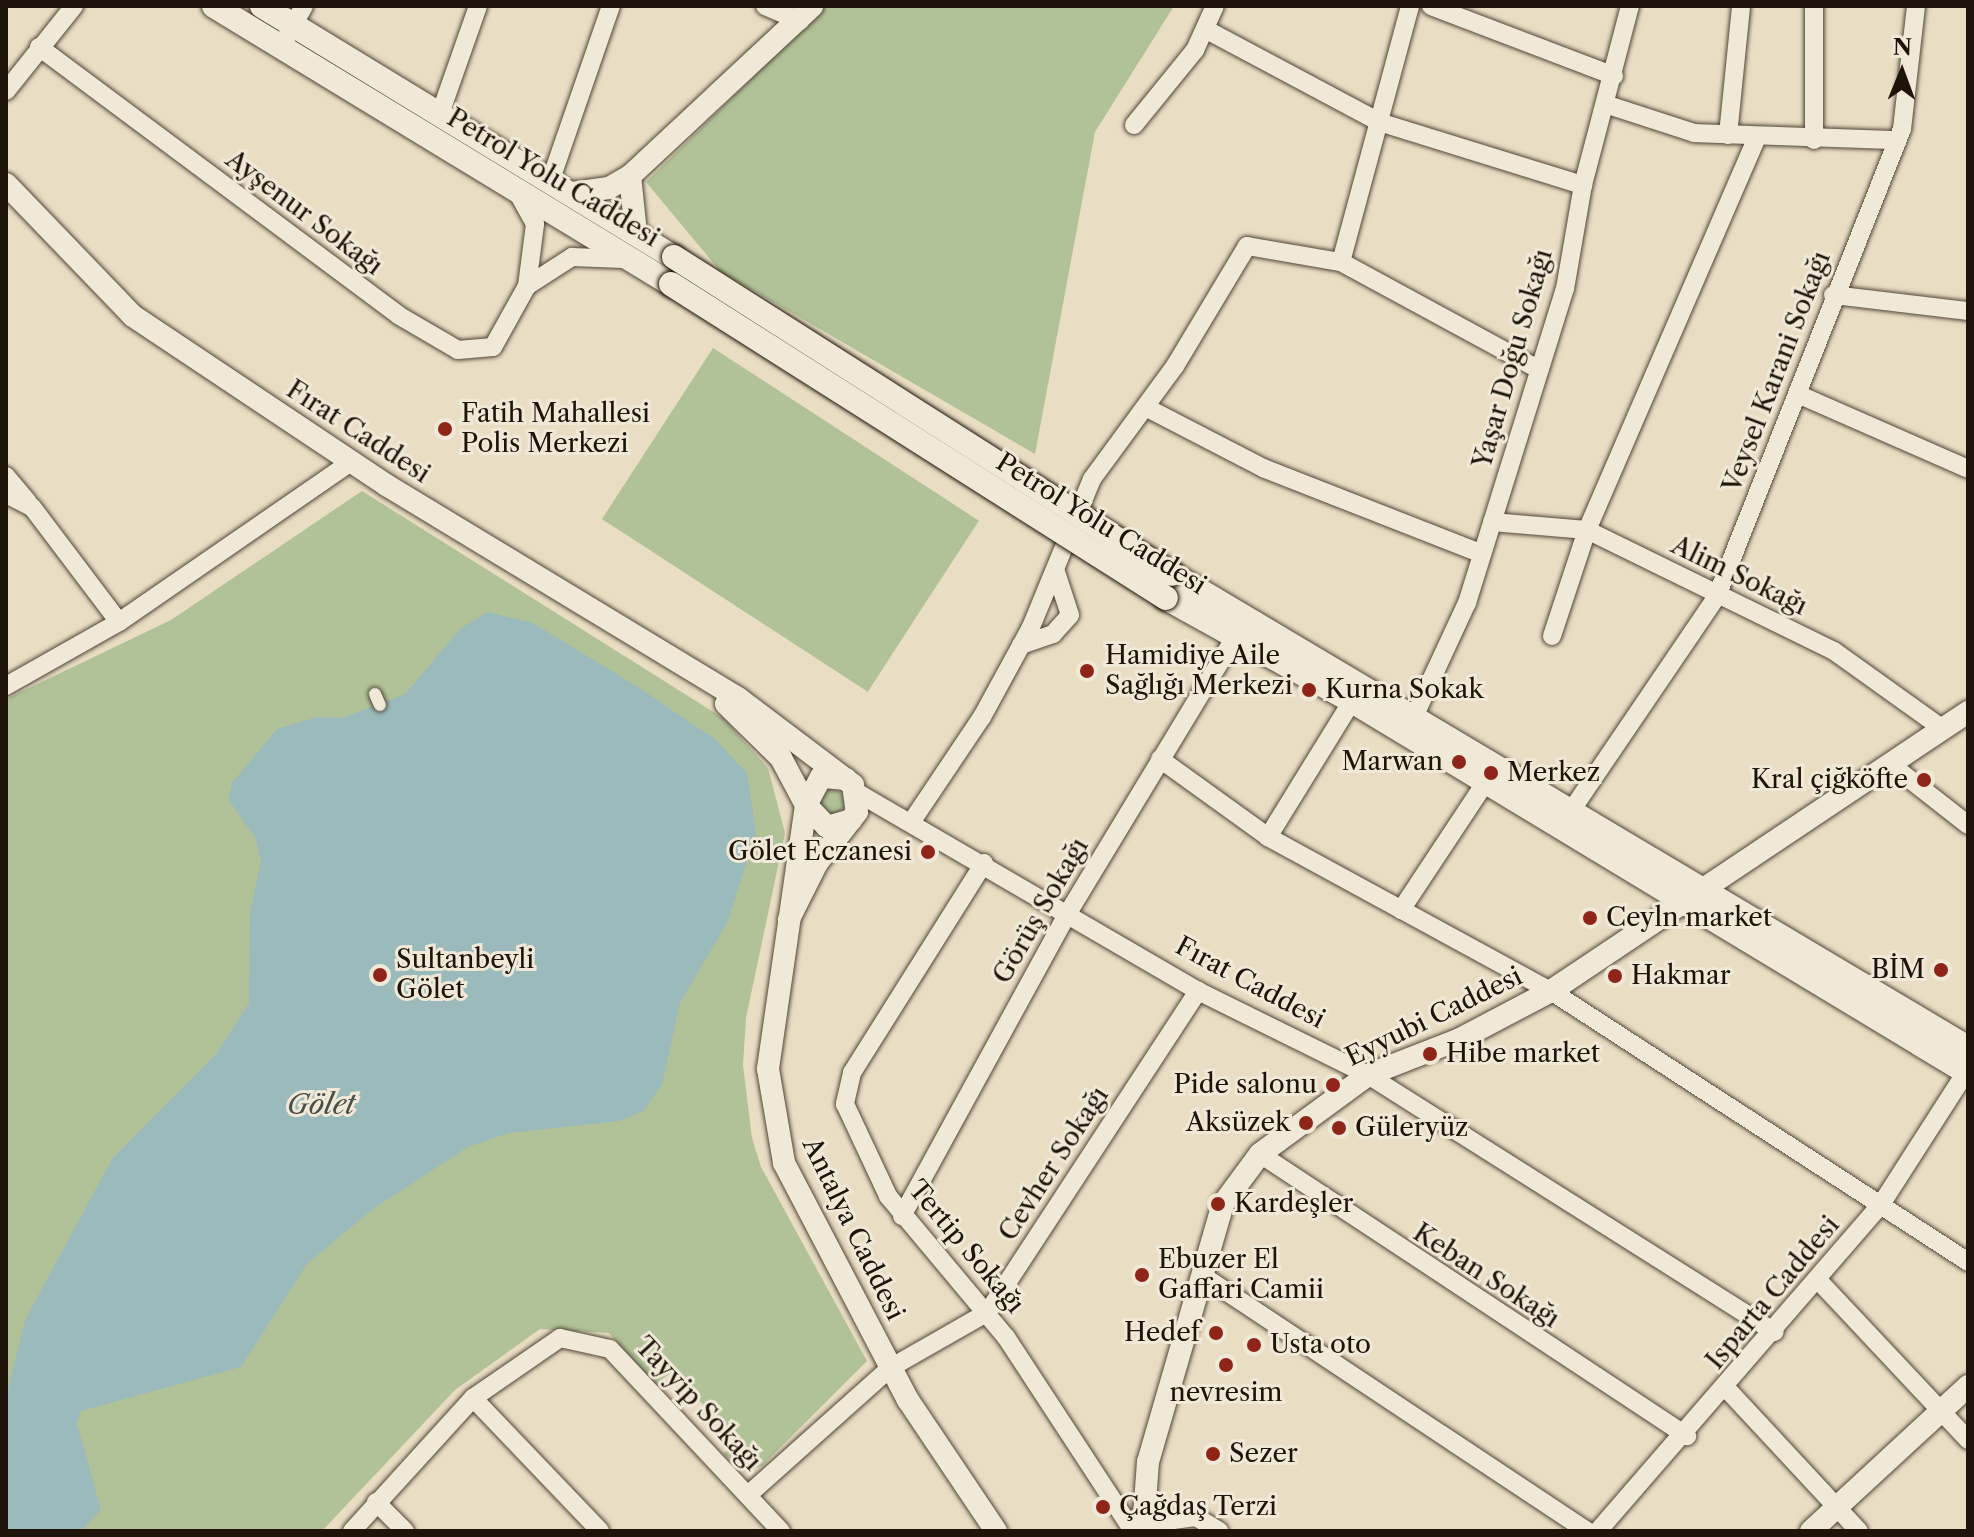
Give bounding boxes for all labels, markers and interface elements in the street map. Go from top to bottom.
north arrow [1862,32,1942,112]
text: N [1893,34,1912,61]
street label: Petrol Yolu Caddesi [441,102,665,254]
street label: Ayşenur Sokağı [219,144,389,282]
street label: Yaşar Doğu Sokağı [1467,246,1559,472]
street label: Veysel Karani Sokağı [1717,247,1837,497]
street label: Fırat Caddesi [280,374,436,490]
place label: Fatih Mahallesi Polis Merkezi [461,398,650,460]
marker: Fatih Mahallesi Polis Merkezi [436,420,454,438]
street label: Petrol Yolu Caddesi [990,446,1212,602]
street label: Alim Sokağı [1666,530,1812,622]
place label: Hamidiye Aile Sağlığı Merkezi [1105,640,1293,702]
marker: Hamidiye Aile Sağlığı Merkezi [1076,660,1098,682]
place label: Kurna Sokak [1325,674,1484,706]
marker: Kurna Sokak [1300,681,1318,699]
place label: Marwan [1341,746,1443,778]
marker: Marwan [1450,753,1468,771]
place label: Merkez [1507,757,1600,789]
marker: Merkez [1482,764,1500,782]
place label: Kral çiğköfte [1751,764,1908,796]
marker: Kral çiğköfte [1915,771,1933,789]
street label: Görüş Sokağı [987,833,1095,989]
place label: Gölet Eczanesi [728,836,912,868]
marker: Gölet Eczanesi [919,843,937,861]
place label: Ceyln market [1606,902,1772,934]
marker: Ceyln market [1581,909,1599,927]
street label: Fırat Caddesi [1170,931,1330,1035]
place label: Sultanbeyli Gölet [396,944,534,1006]
place label: BİM [1871,954,1925,986]
place label: Hakmar [1631,960,1731,992]
street label: Eyyubi Caddesi [1341,961,1527,1073]
marker: BİM [1932,961,1950,979]
marker: Sultanbeyli Gölet [371,966,389,984]
marker: Hakmar [1606,967,1624,985]
place label: Hibe market [1446,1038,1600,1070]
marker: Hibe market [1421,1045,1439,1063]
place label: Pide salonu [1174,1069,1317,1101]
marker: Pide salonu [1324,1076,1342,1094]
street label: Cevher Sokağı [992,1081,1116,1247]
water label: Gölet [287,1087,355,1121]
place label: Aksüzek [1186,1107,1290,1139]
place label: Güleryüz [1355,1112,1468,1144]
marker: Aksüzek [1297,1114,1315,1132]
marker: Güleryüz [1330,1119,1348,1137]
street label: Antalya Caddesi [795,1132,911,1326]
street label: Tertip Sokağı [901,1174,1031,1320]
place label: Kardeşler [1234,1188,1353,1220]
marker: Kardeşler [1209,1195,1227,1213]
street label: Isparta Caddesi [1700,1210,1846,1376]
street label: Keban Sokağı [1407,1217,1565,1335]
place label: Ebuzer El Gaffari Camii [1158,1244,1324,1306]
marker: Ebuzer El Gaffari Camii [1133,1266,1151,1284]
place label: Hedef [1124,1317,1200,1349]
marker: Hedef [1207,1324,1225,1342]
place label: Usta oto [1270,1329,1371,1361]
street label: Tayyip Sokağı [628,1331,768,1477]
marker: Usta oto [1245,1336,1263,1354]
marker: nevresim [1217,1356,1235,1374]
place label: nevresim [1169,1377,1283,1409]
place label: Sezer [1229,1438,1298,1470]
marker: Sezer [1204,1445,1222,1463]
place label: Çağdaş Terzi [1119,1491,1278,1523]
marker: Çağdaş Terzi [1094,1498,1112,1516]

